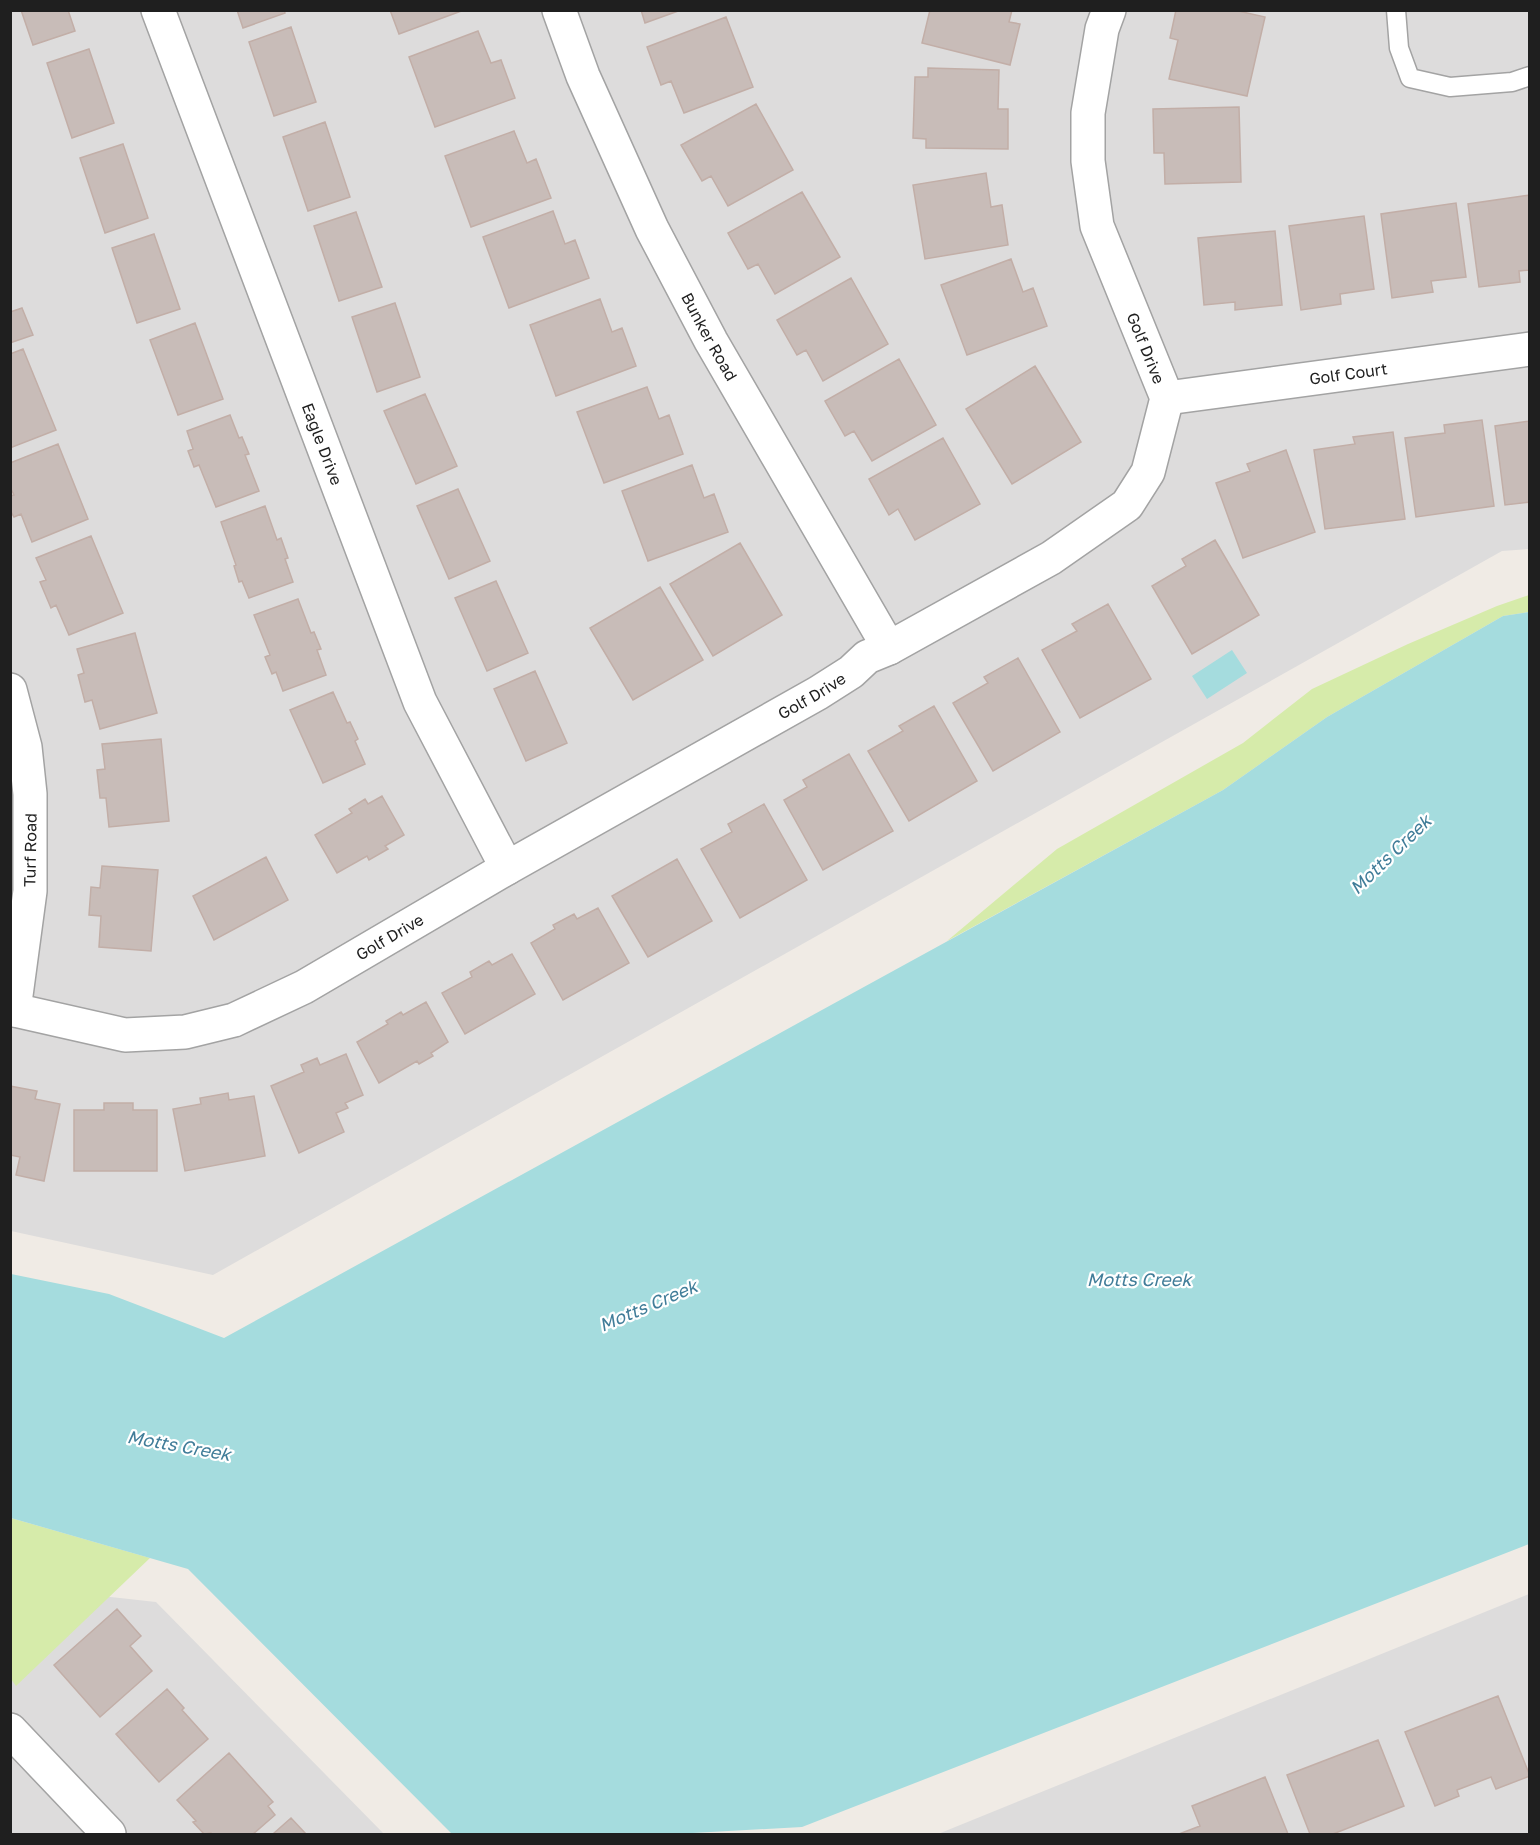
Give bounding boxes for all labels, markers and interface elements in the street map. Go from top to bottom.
street label: Bunker Road [677,289,742,384]
street label: Golf Drive [1123,309,1169,387]
street label: Golf Court [1308,358,1389,389]
street label: Eagle Drive [298,400,347,488]
street label: Golf Drive [774,668,849,724]
water label: Motts Creek [1345,808,1437,898]
street label: Turf Road [19,813,41,887]
street label: Golf Drive [352,909,427,964]
water label: Motts Creek [1087,1268,1193,1290]
water label: Motts Creek [596,1274,702,1336]
water label: Motts Creek [126,1425,234,1465]

